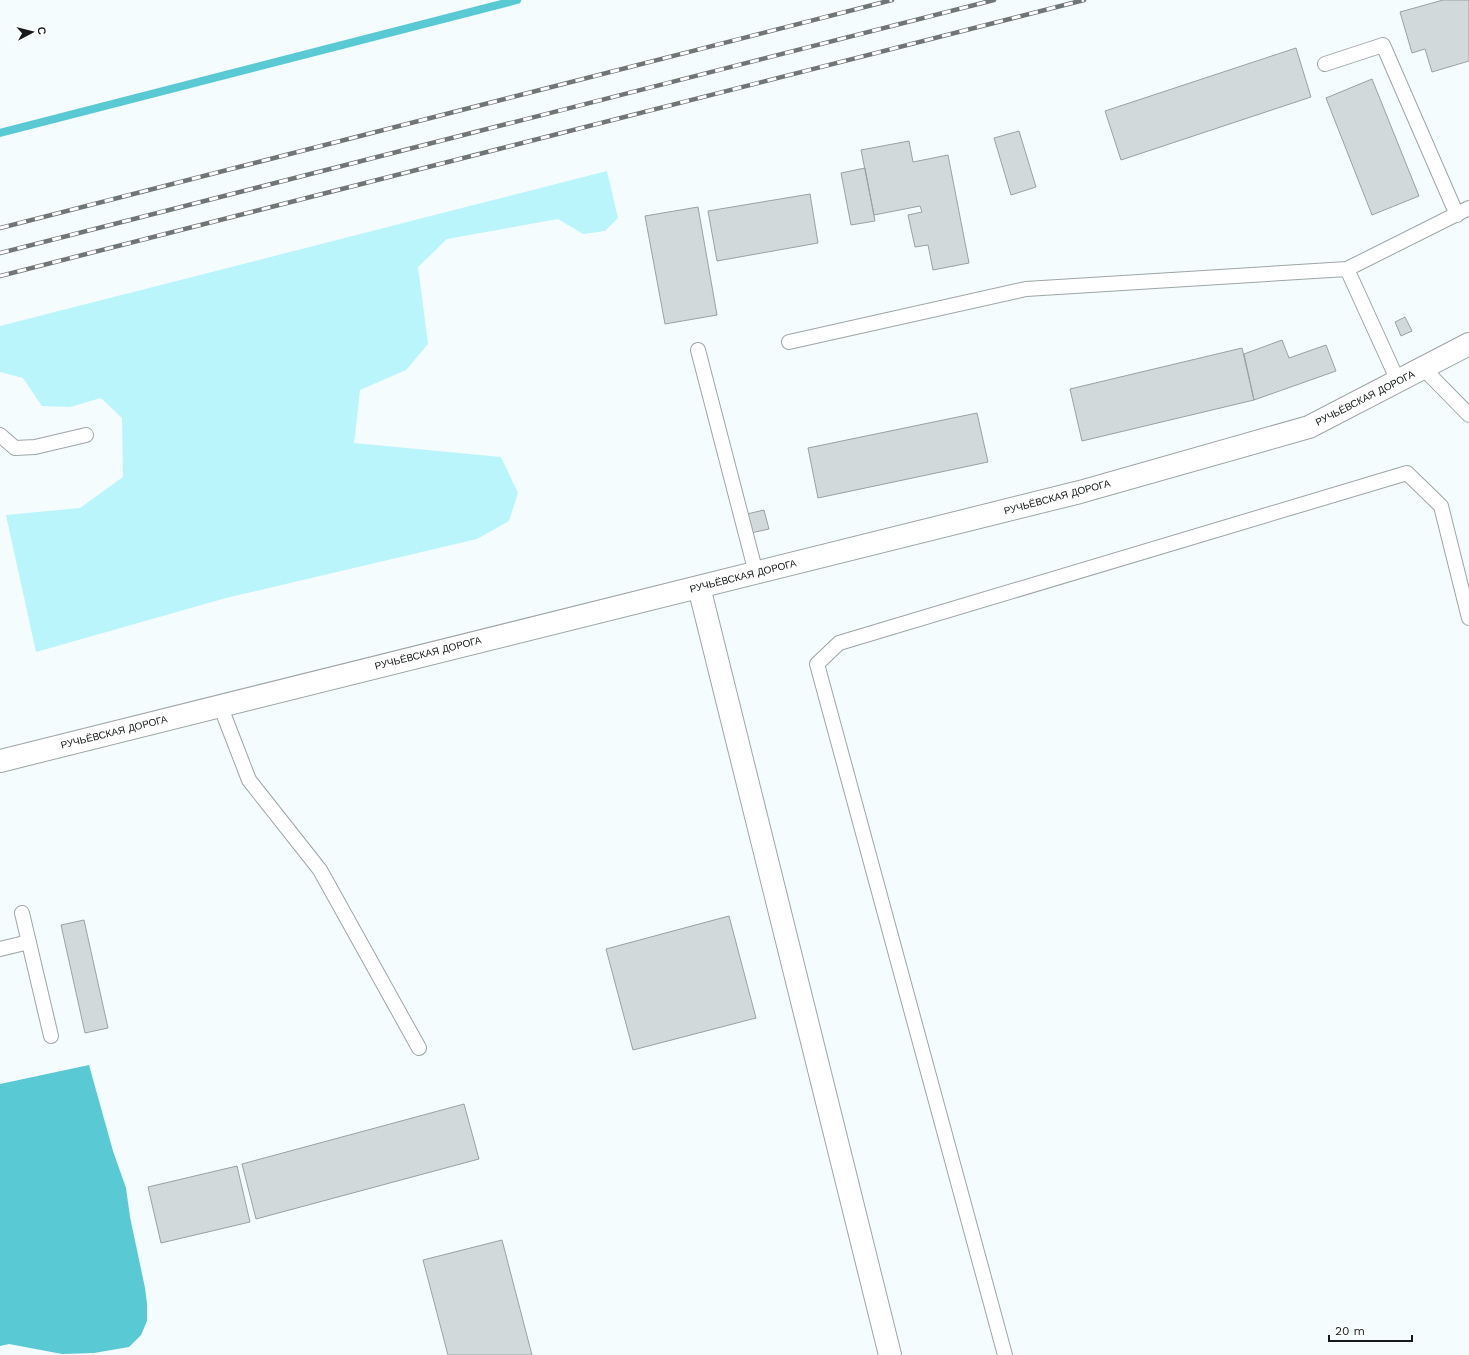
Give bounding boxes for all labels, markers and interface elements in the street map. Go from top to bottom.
north arrow [12,12,52,52]
text: С [34,26,48,36]
street label: РУЧЬЁВСКАЯ ДОРОГА [1314,368,1417,428]
street label: РУЧЬЁВСКАЯ ДОРОГА [1003,477,1112,516]
street label: РУЧЬЁВСКАЯ ДОРОГА [689,557,798,595]
street label: РУЧЬЁВСКАЯ ДОРОГА [374,634,483,672]
street label: РУЧЬЁВСКАЯ ДОРОГА [60,713,169,751]
scale bar [1329,1317,1412,1343]
text: 20 m [1335,1324,1365,1338]

